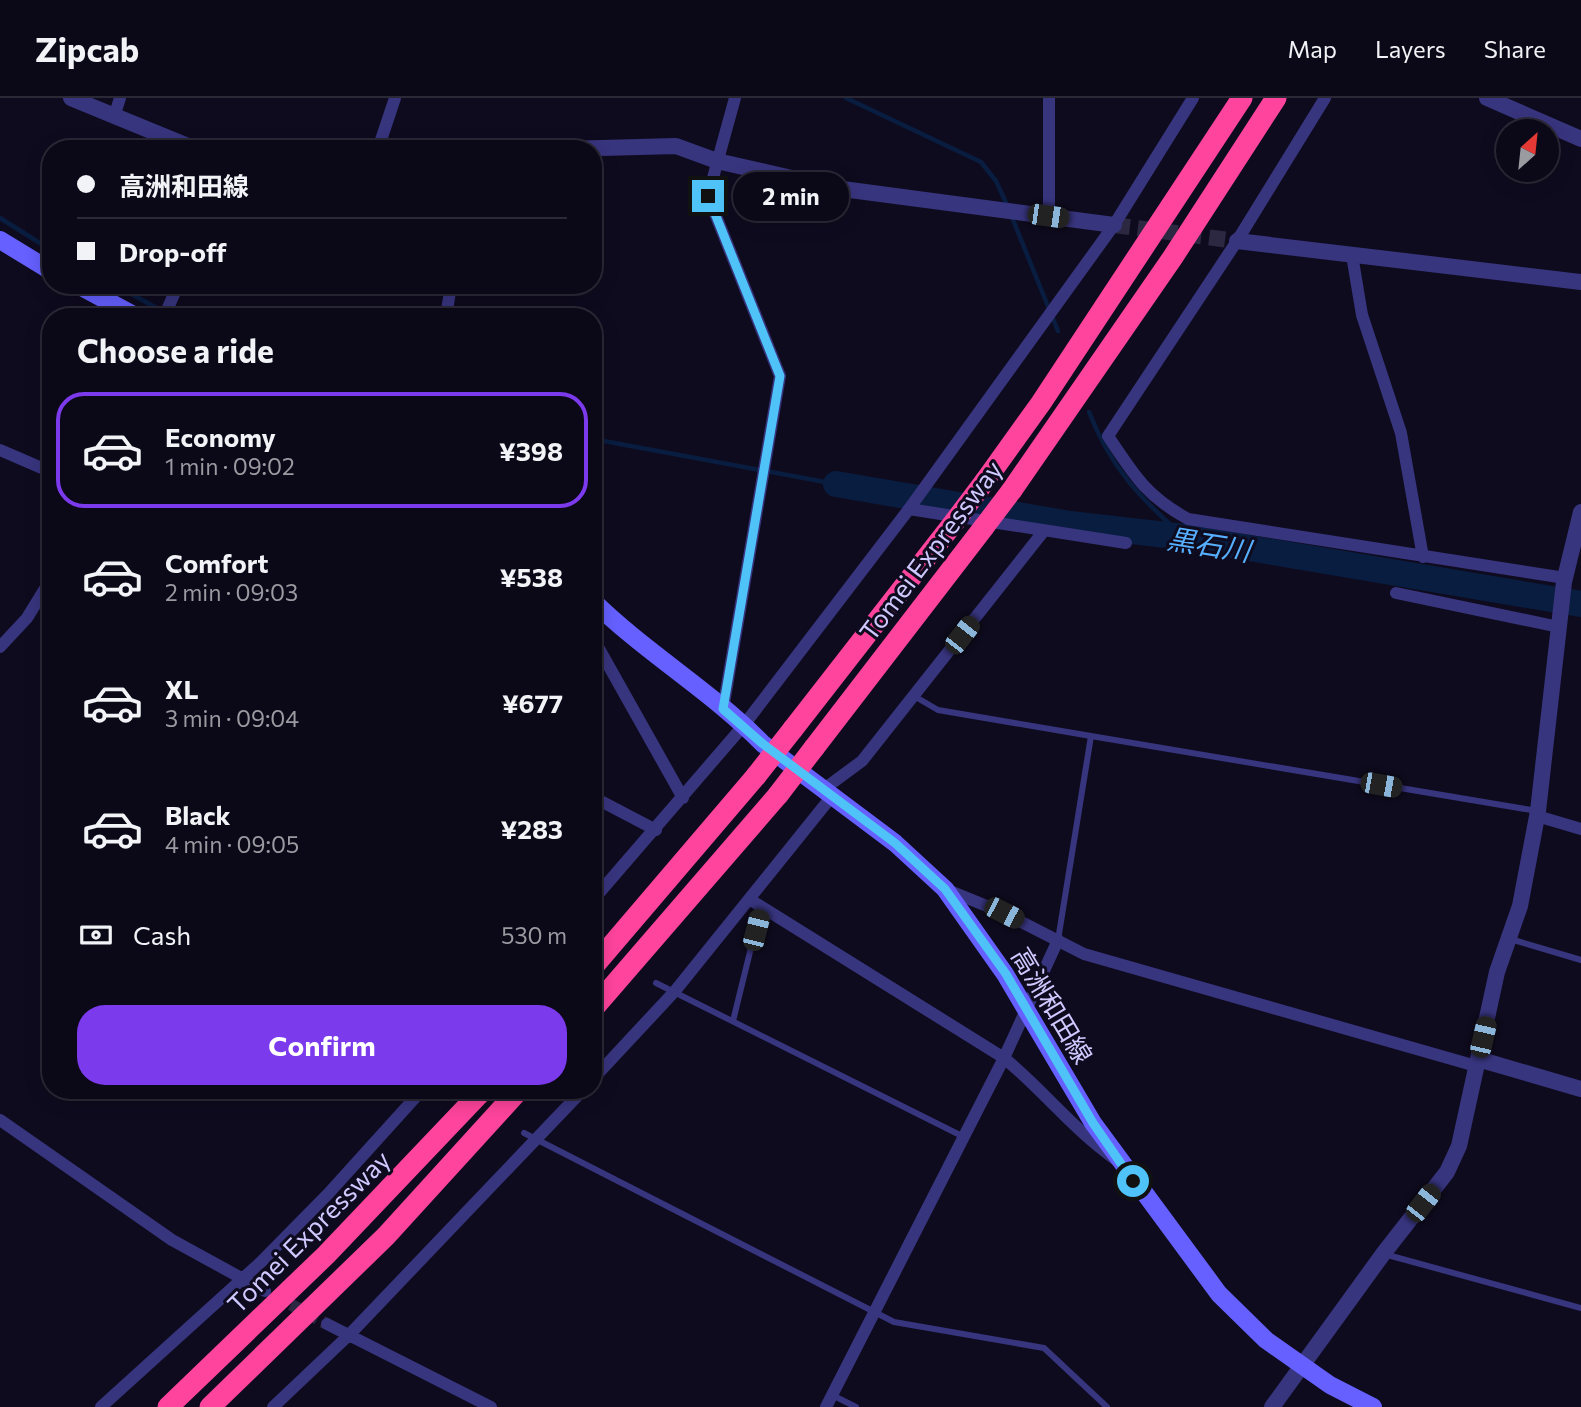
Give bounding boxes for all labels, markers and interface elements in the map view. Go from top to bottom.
text: Zipcab [35,28,139,69]
text: Map [1288,34,1337,63]
text: Layers [1375,34,1446,63]
text: Share [1484,34,1546,63]
north arrow [1496,119,1559,182]
map controls [1496,119,1559,182]
text: 高洲和田線 [119,170,249,201]
callout: 2 min [732,172,848,220]
route end [692,180,724,212]
text: 2 min [762,182,820,210]
car [1026,203,1071,229]
text: Drop-off [119,236,226,267]
text: Choose a ride [77,330,274,370]
icon: car [81,419,144,482]
text: Economy [165,421,276,452]
text: ¥398 [499,435,563,466]
text: 1 min · 09:02 [165,452,295,480]
street label: Tomei Expressway [852,454,1008,646]
water label: 黒石川 [1165,521,1256,568]
icon: car [81,545,144,608]
text: Comfort [165,547,268,578]
text: ¥538 [500,561,563,592]
text: 2 min · 09:03 [165,578,298,606]
car [941,612,984,658]
icon: car [81,671,144,734]
text: XL [165,673,199,704]
text: ¥677 [502,687,563,718]
text: 3 min · 09:04 [165,704,299,732]
car [1359,771,1404,799]
icon: car [81,797,144,860]
text: Black [165,799,231,830]
text: ¥283 [501,813,563,844]
text: 4 min · 09:05 [165,830,299,858]
car [981,894,1028,932]
car [741,907,772,953]
icon: cash [77,916,115,954]
text: Cash [133,919,191,950]
text: 530 m [501,921,567,949]
street label: 高洲和田線 [1006,941,1100,1069]
button: Confirm [77,1005,567,1085]
car [1469,1014,1498,1060]
street label: Tomei Expressway [220,1143,396,1319]
route start [1117,1165,1149,1197]
car [1402,1180,1445,1226]

